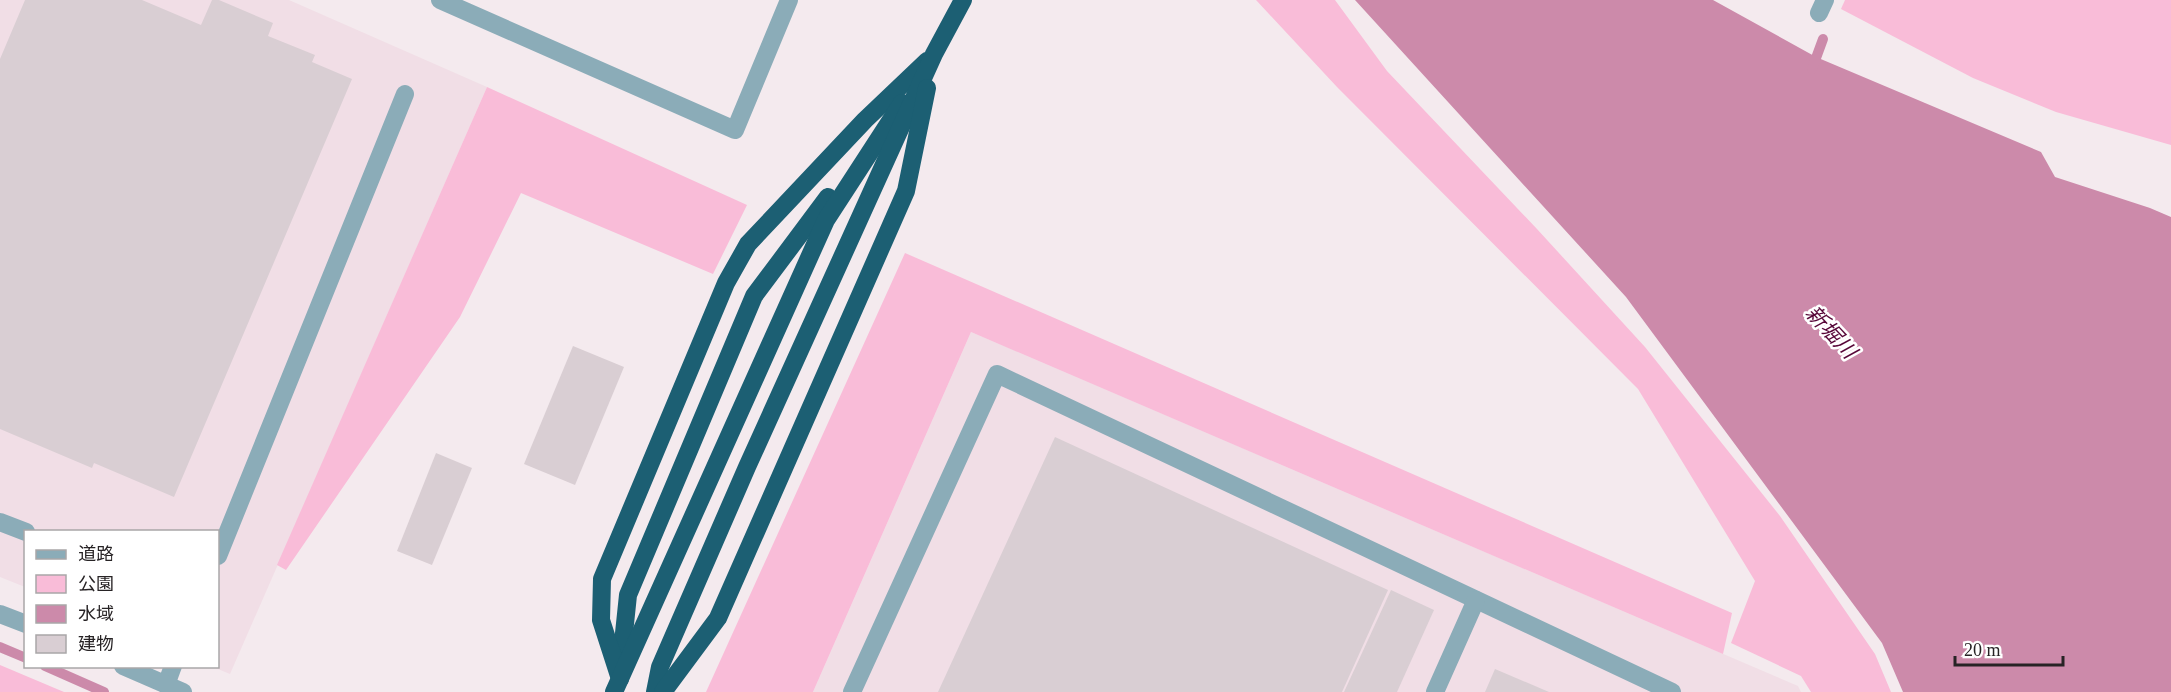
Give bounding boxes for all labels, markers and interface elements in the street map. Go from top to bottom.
water label: 新堀川 [1801,301,1863,365]
legend [24,530,219,668]
text: 道路 [78,544,114,564]
text: 公園 [78,574,114,594]
text: 水域 [78,604,114,624]
scale bar [1955,629,2063,667]
text: 建物 [78,634,114,654]
text: 20 m [1964,640,2001,660]

